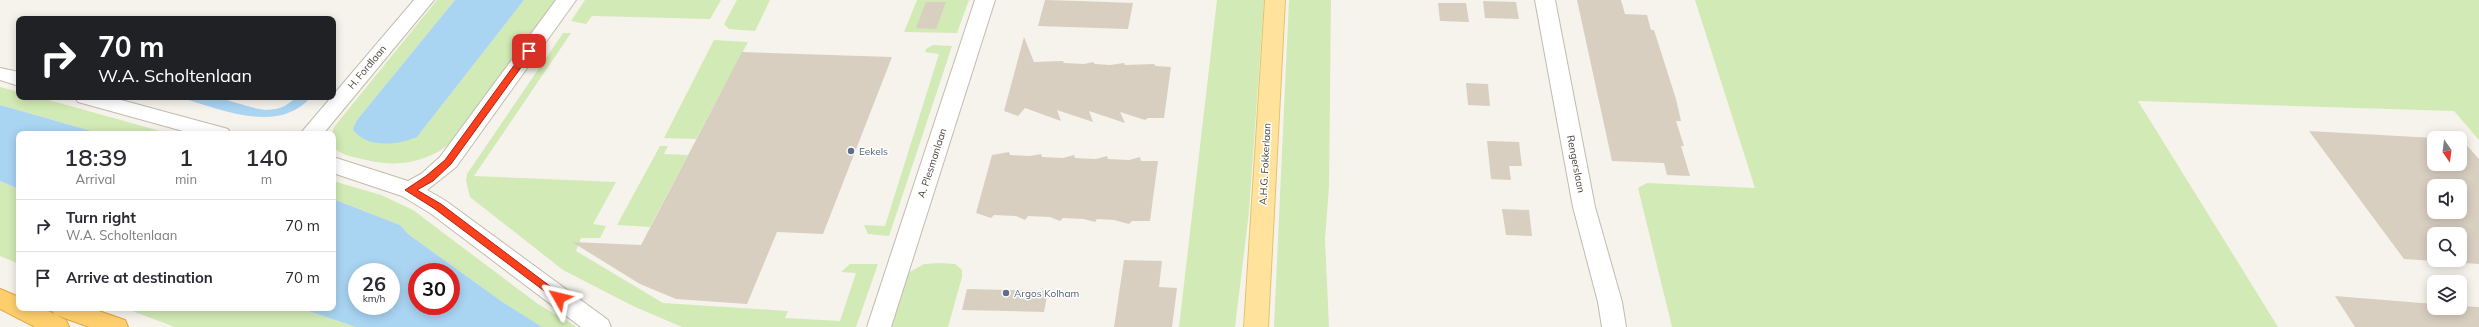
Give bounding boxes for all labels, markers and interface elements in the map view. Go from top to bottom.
text: 70 m [98,29,164,64]
icon: right [32,32,84,84]
pin [512,34,546,68]
icon: arrive [518,40,540,62]
street label: H. Fordlaan [345,42,389,92]
text: W.A. Scholtenlaan [98,64,252,87]
street label: A.H.G. Fokkerlaan [1256,122,1274,205]
street label: A. Plesmanlaan [915,126,949,200]
north arrow [2427,131,2467,171]
map controls [2427,131,2467,315]
street label: Rengerslaan [1564,134,1588,194]
text: 18:39 [64,142,127,172]
text: 1 [179,142,193,172]
text: 140 [245,142,288,172]
place label: Eekels [859,145,888,158]
marker: Eekels [846,146,856,156]
text: Arrival [76,171,115,187]
text: min [175,171,197,187]
text: m [261,171,272,187]
button: sound [2427,179,2467,219]
text: Turn right [66,208,136,227]
icon: right [32,215,54,237]
text: 70 m [285,216,320,235]
text: W.A. Scholtenlaan [66,227,177,243]
button: search [2427,227,2467,267]
speed limit sign: 30 [408,263,460,315]
icon: arrive [32,267,54,289]
text: Arrive at destination [66,268,213,287]
text: 70 m [285,268,320,287]
text: 26 [362,271,386,296]
button: layers [2427,275,2467,315]
position arrow [538,277,580,319]
place label: Argos Kolham [1014,287,1079,300]
marker: Argos Kolham [1001,288,1011,298]
text: km/h [363,292,385,305]

